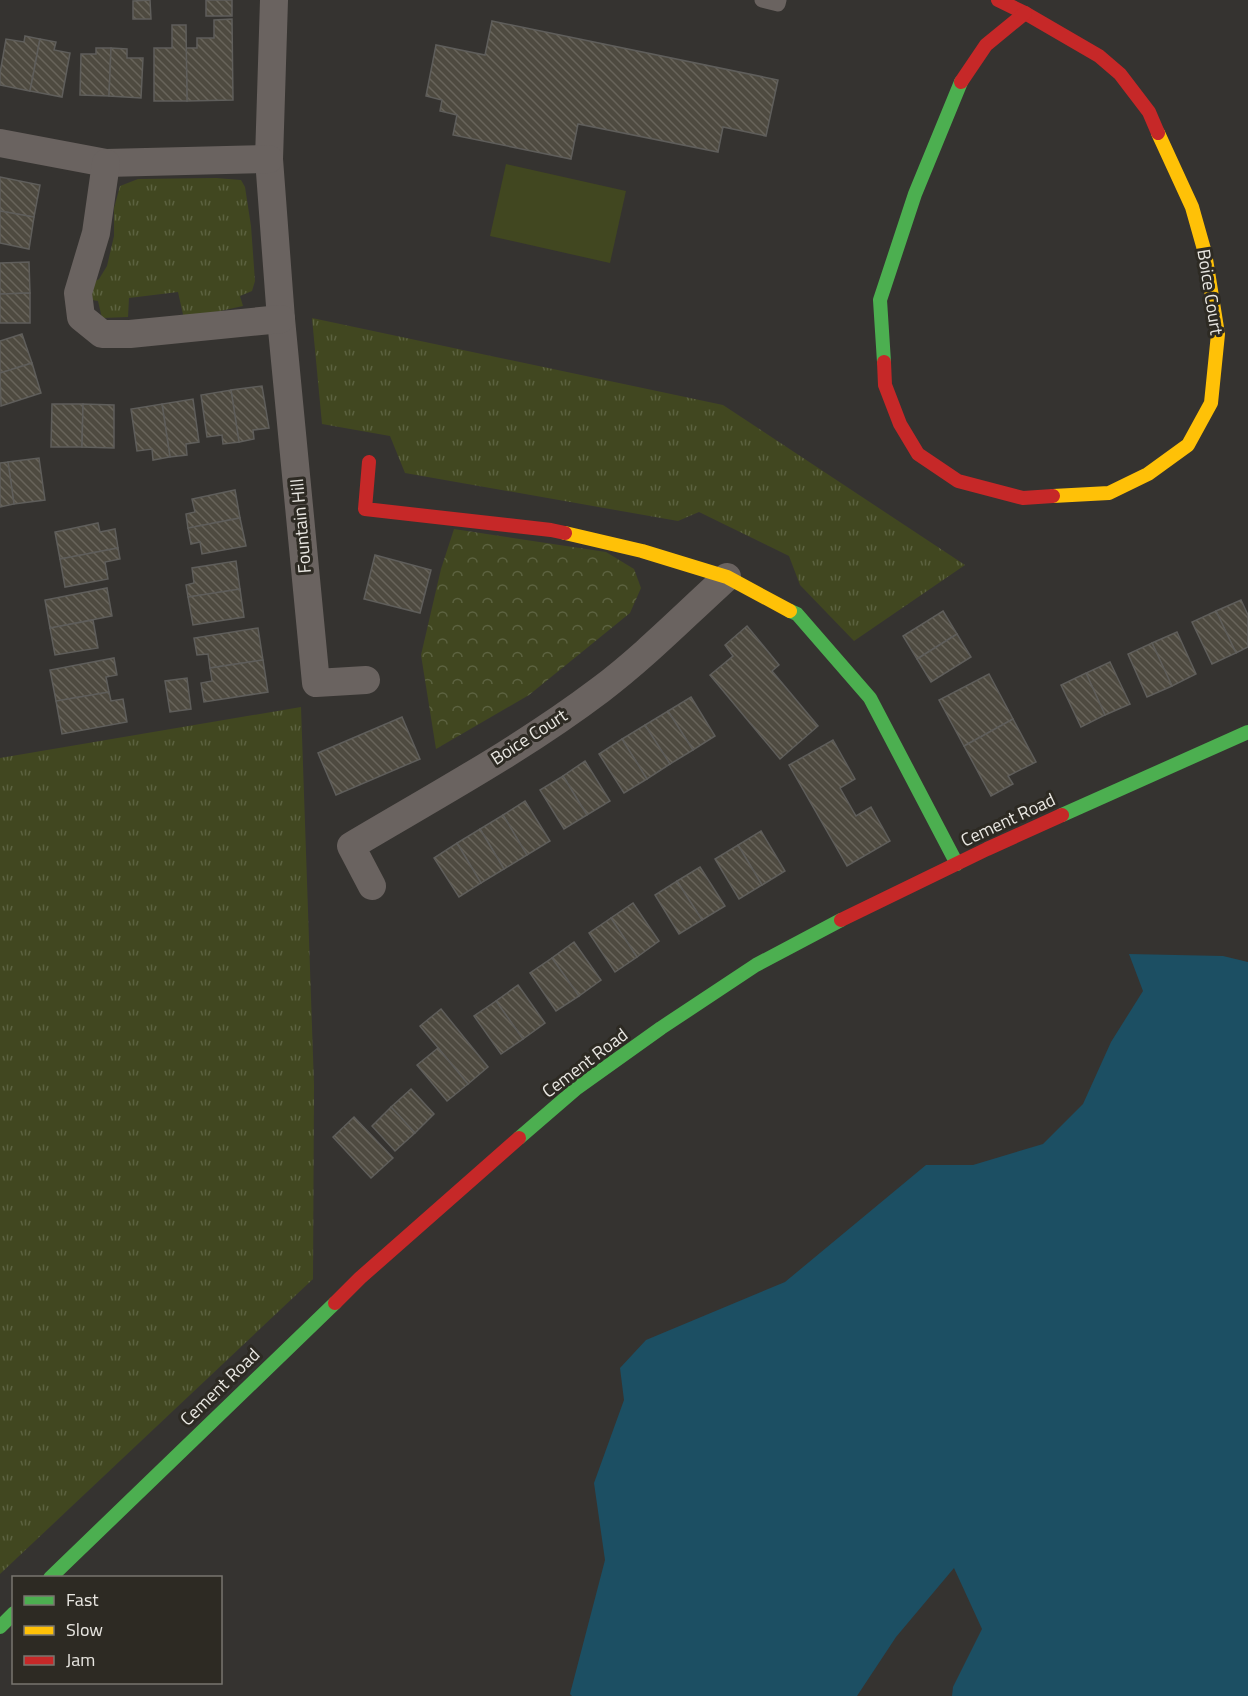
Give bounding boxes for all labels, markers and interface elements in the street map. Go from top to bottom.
street label: Boice Court [1190,247,1231,337]
street label: Fountain Hill [283,477,318,575]
street label: Boice Court [485,701,573,771]
street label: Cement Road [956,786,1060,853]
street label: Cement Road [536,1021,633,1104]
street label: Cement Road [174,1342,266,1432]
legend [12,1576,222,1684]
text: Fast [66,1586,99,1613]
text: Slow [66,1616,103,1643]
text: Jam [66,1646,95,1673]

